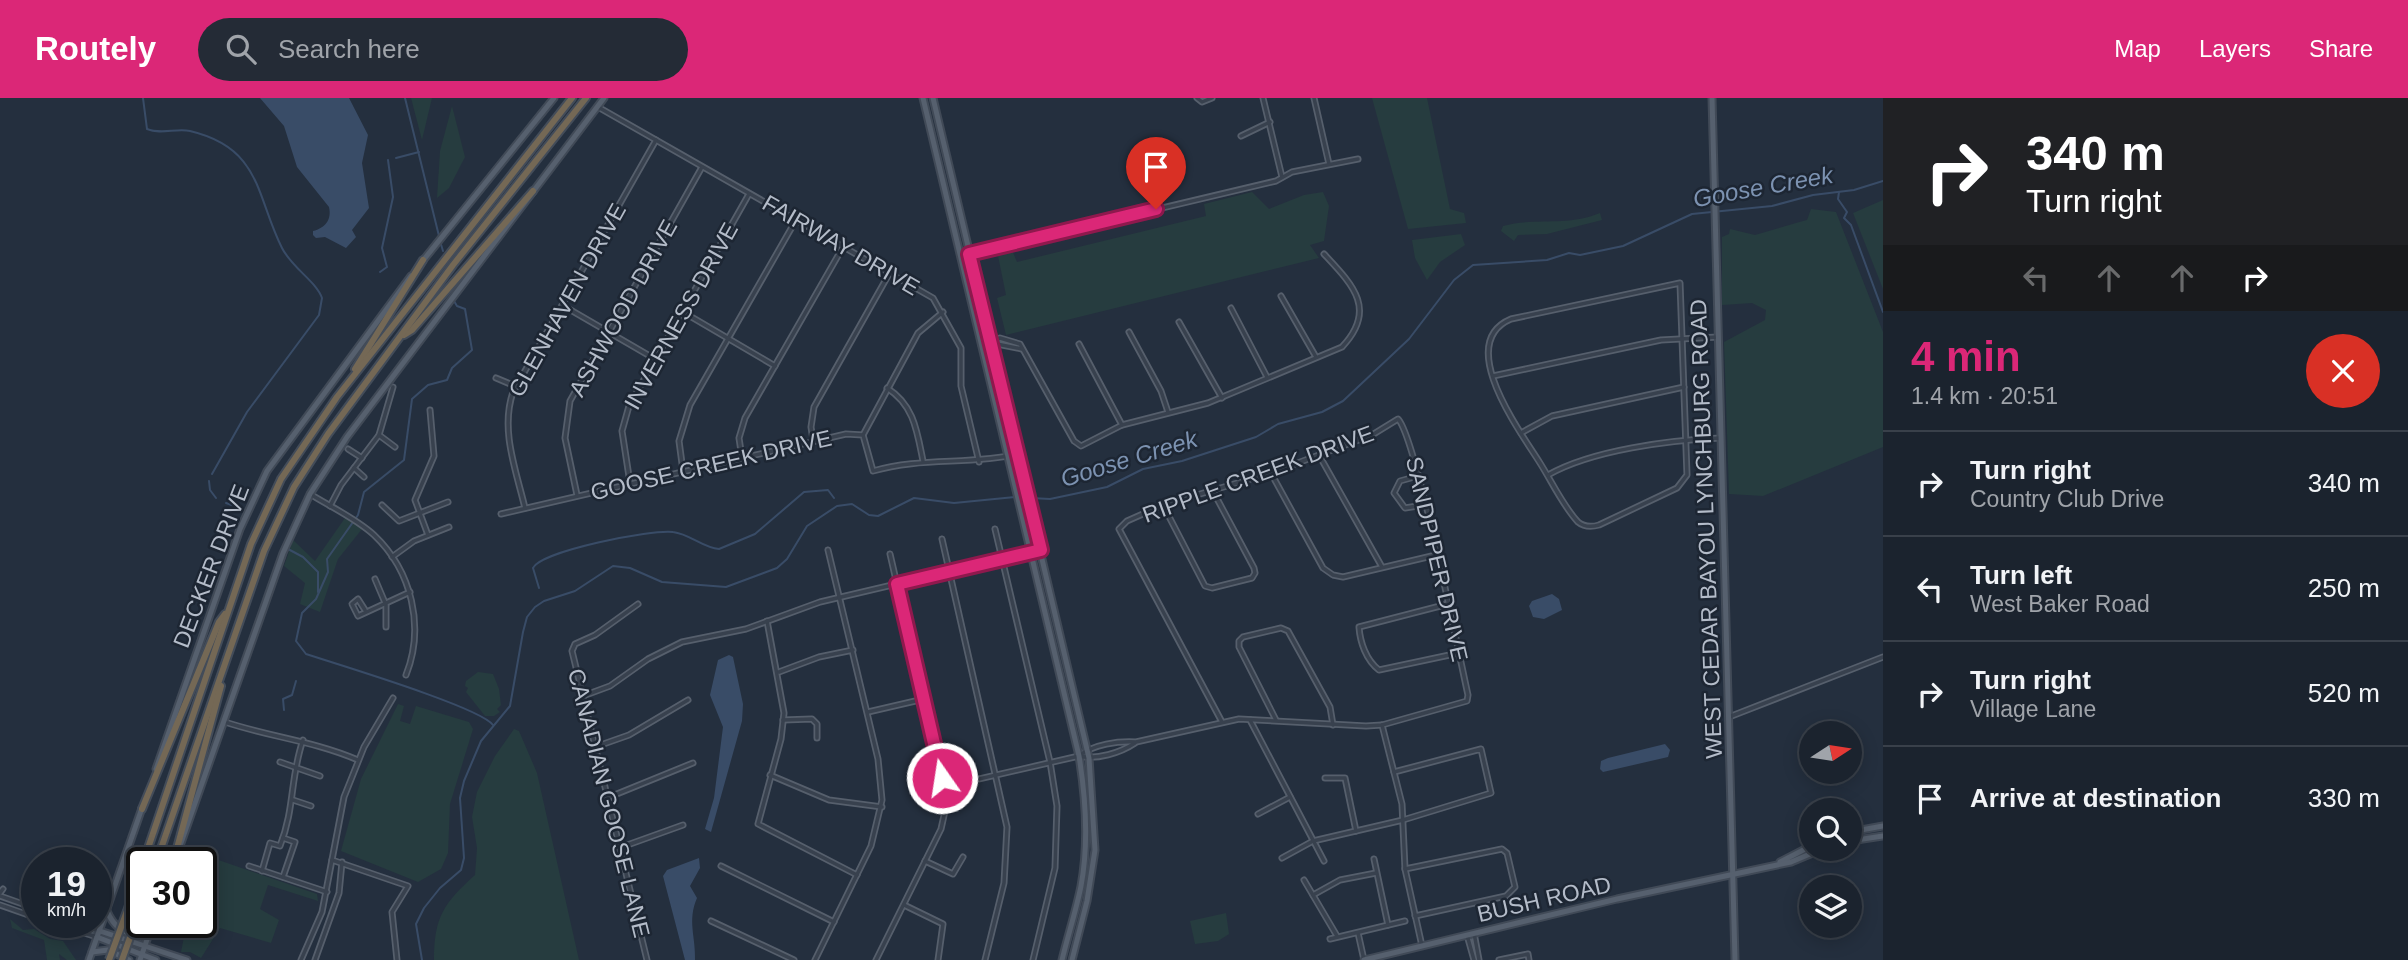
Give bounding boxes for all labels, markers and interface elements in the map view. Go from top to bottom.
search box [198,18,688,81]
text: Routely [35,30,156,67]
icon: search [222,30,260,68]
text: Search here [278,34,420,64]
text: Map [2114,35,2161,62]
text: Layers [2199,35,2271,62]
text: Share [2309,35,2373,62]
icon: right [1911,126,2002,217]
text: 340 m [2026,126,2165,180]
pin [1126,137,1186,209]
icon: arrive [1137,148,1175,186]
water label: Goose Creek [1691,161,1837,212]
text: Turn right [2026,183,2162,219]
street label: FAIRWAY DRIVE [758,190,924,300]
street label: GLENHAVEN DRIVE [503,199,631,401]
street label: ASHWOOD DRIVE [564,215,682,401]
street label: INVERNESS DRIVE [619,218,743,414]
icon: left [2017,259,2055,297]
icon: ahead [2090,259,2128,297]
icon: ahead [2163,259,2201,297]
icon: right [2236,259,2274,297]
street label: WEST CEDAR BAYOU LYNCHBURG ROAD [1685,299,1727,759]
text: 4 min [1911,333,2021,380]
button: close [2306,334,2380,408]
text: 1.4 km · 20:51 [1911,383,2058,409]
street label: RIPPLE CREEK DRIVE [1139,420,1377,528]
water label: Goose Creek [1057,424,1202,492]
street label: GOOSE CREEK DRIVE [588,425,834,505]
street label: SANDPIPER DRIVE [1401,454,1473,664]
text: Turn right [1970,455,2091,485]
icon: right [1911,465,1949,503]
text: 340 m [2308,468,2380,498]
street label: DECKER DRIVE [168,481,254,651]
text: Country Club Drive [1970,486,2164,512]
text: Turn left [1970,560,2072,590]
icon: left [1911,570,1949,608]
text: 250 m [2308,573,2380,603]
text: West Baker Road [1970,591,2150,617]
text: Turn right [1970,665,2091,695]
street label: CANADIAN GOOSE LANE [563,666,655,940]
icon: right [1911,675,1949,713]
text: 520 m [2308,678,2380,708]
text: Village Lane [1970,696,2096,722]
north arrow [1799,721,1862,784]
map controls [1799,721,1862,938]
position arrow [905,741,979,815]
icon: arrive [1911,780,1949,818]
text: Arrive at destination [1970,783,2221,813]
text: 330 m [2308,783,2380,813]
button: search [1799,798,1862,861]
speed limit sign: 30 [126,847,217,938]
text: 19 [47,864,86,903]
street label: BUSH ROAD [1474,871,1614,927]
button: layers [1799,875,1862,938]
text: km/h [47,900,86,920]

